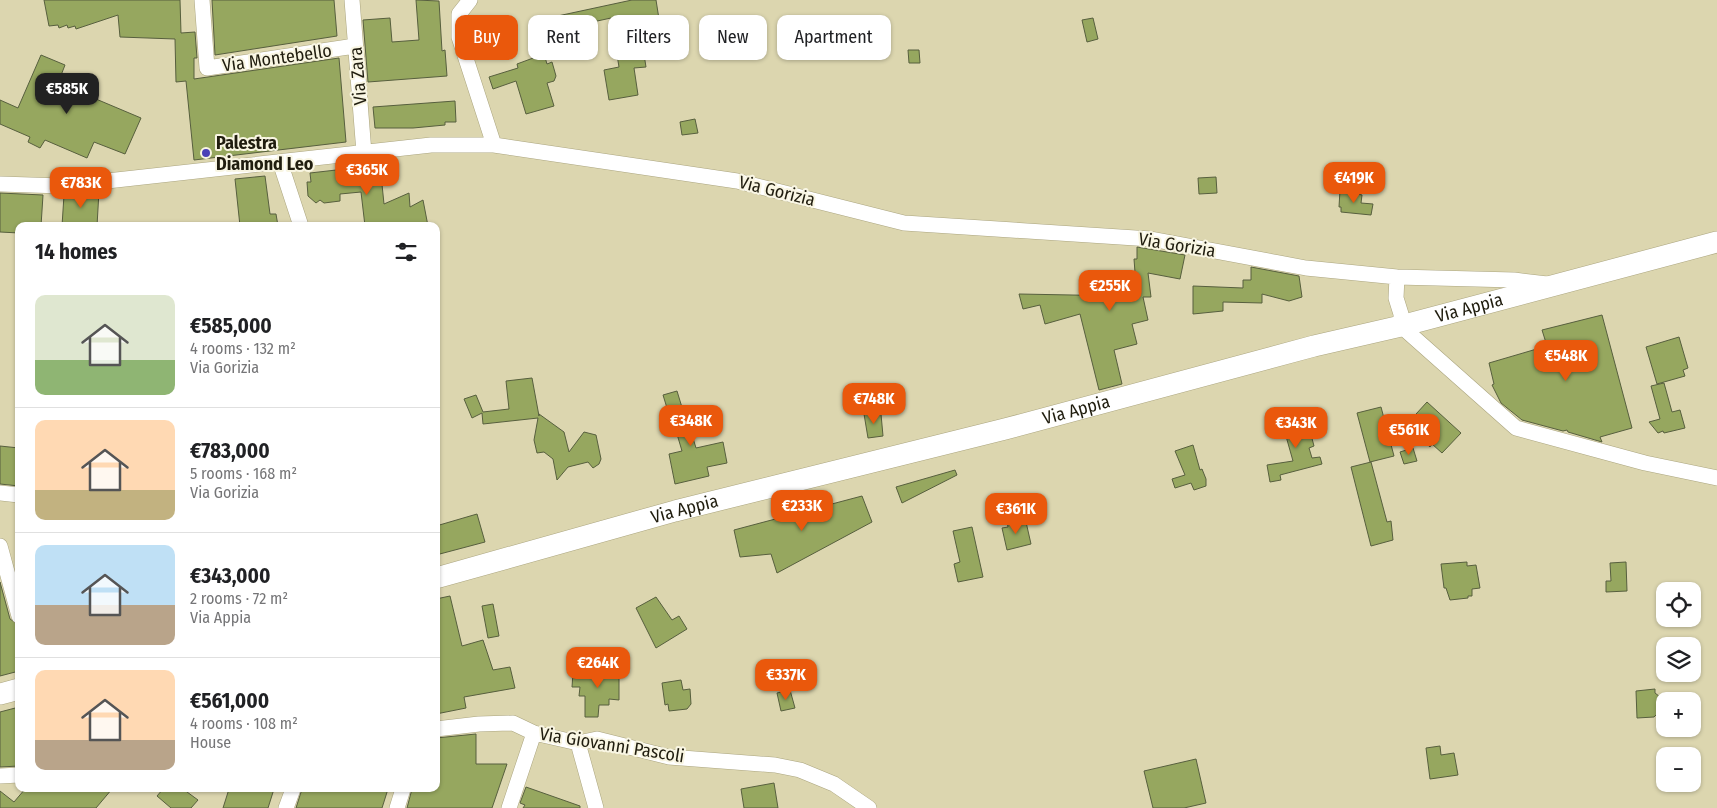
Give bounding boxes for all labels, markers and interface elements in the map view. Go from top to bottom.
chip: Buy [455,15,518,60]
chip: Rent [528,15,598,60]
chip: Filters [608,15,689,60]
chip: New [699,15,767,60]
chip: Apartment [777,15,891,60]
street label: Via Montebello [221,39,333,77]
street label: Via Zara [344,46,372,106]
pin: €585K [32,72,102,115]
text: €585K [46,79,88,98]
place label: Palestra Diamond Leo [216,132,314,175]
marker: Palestra Diamond Leo [200,147,212,159]
pin: €365K [332,154,402,196]
text: €365K [346,160,388,179]
pin: €419K [1319,162,1389,204]
pin: €783K [46,166,116,209]
text: €419K [1334,168,1374,187]
street label: Via Gorizia [737,171,818,211]
text: €783K [61,173,101,192]
street label: Via Gorizia [1137,228,1217,262]
icon: filters [392,238,420,266]
text: 14 homes [35,239,117,265]
pin: €255K [1075,270,1145,312]
text: €255K [1090,276,1130,295]
street label: Via Appia [1433,288,1505,327]
text: €585,000 [190,313,272,339]
icon: home [75,315,135,375]
text: 4 rooms · 132 m² [190,339,296,358]
pin: €548K [1531,340,1601,382]
text: €548K [1545,346,1587,365]
text: Via Gorizia [190,358,259,377]
pin: €748K [839,382,909,425]
text: €748K [854,389,894,408]
street label: Via Appia [1040,390,1112,429]
pin: €348K [656,404,726,447]
pin: €343K [1261,406,1331,449]
text: €348K [670,411,712,430]
text: €343K [1275,413,1317,432]
pin: €561K [1374,414,1444,456]
text: €561K [1389,420,1429,439]
text: €783,000 [190,438,270,464]
icon: home [75,440,135,500]
text: 5 rooms · 168 m² [190,464,297,483]
text: Via Gorizia [190,483,259,502]
street label: Via Appia [648,490,721,528]
pin: €233K [767,490,837,532]
pin: €361K [981,492,1051,535]
text: €233K [782,496,822,515]
text: €361K [996,499,1036,518]
text: €343,000 [190,563,271,589]
icon: home [75,565,135,625]
map controls [1656,582,1701,792]
button: locate [1656,582,1701,627]
text: 2 rooms · 72 m² [190,589,288,608]
text: Via Appia [190,608,251,627]
button: layers [1656,637,1701,682]
pin: €264K [563,646,633,689]
text: €264K [577,653,619,672]
pin: €337K [751,658,821,701]
text: €337K [766,665,806,684]
text: €561,000 [190,688,269,714]
icon: home [75,690,135,750]
button: + [1656,692,1701,737]
text: 4 rooms · 108 m² [190,714,298,733]
street label: Via Giovanni Pascoli [538,723,686,767]
text: House [190,733,231,752]
button: − [1656,747,1701,792]

